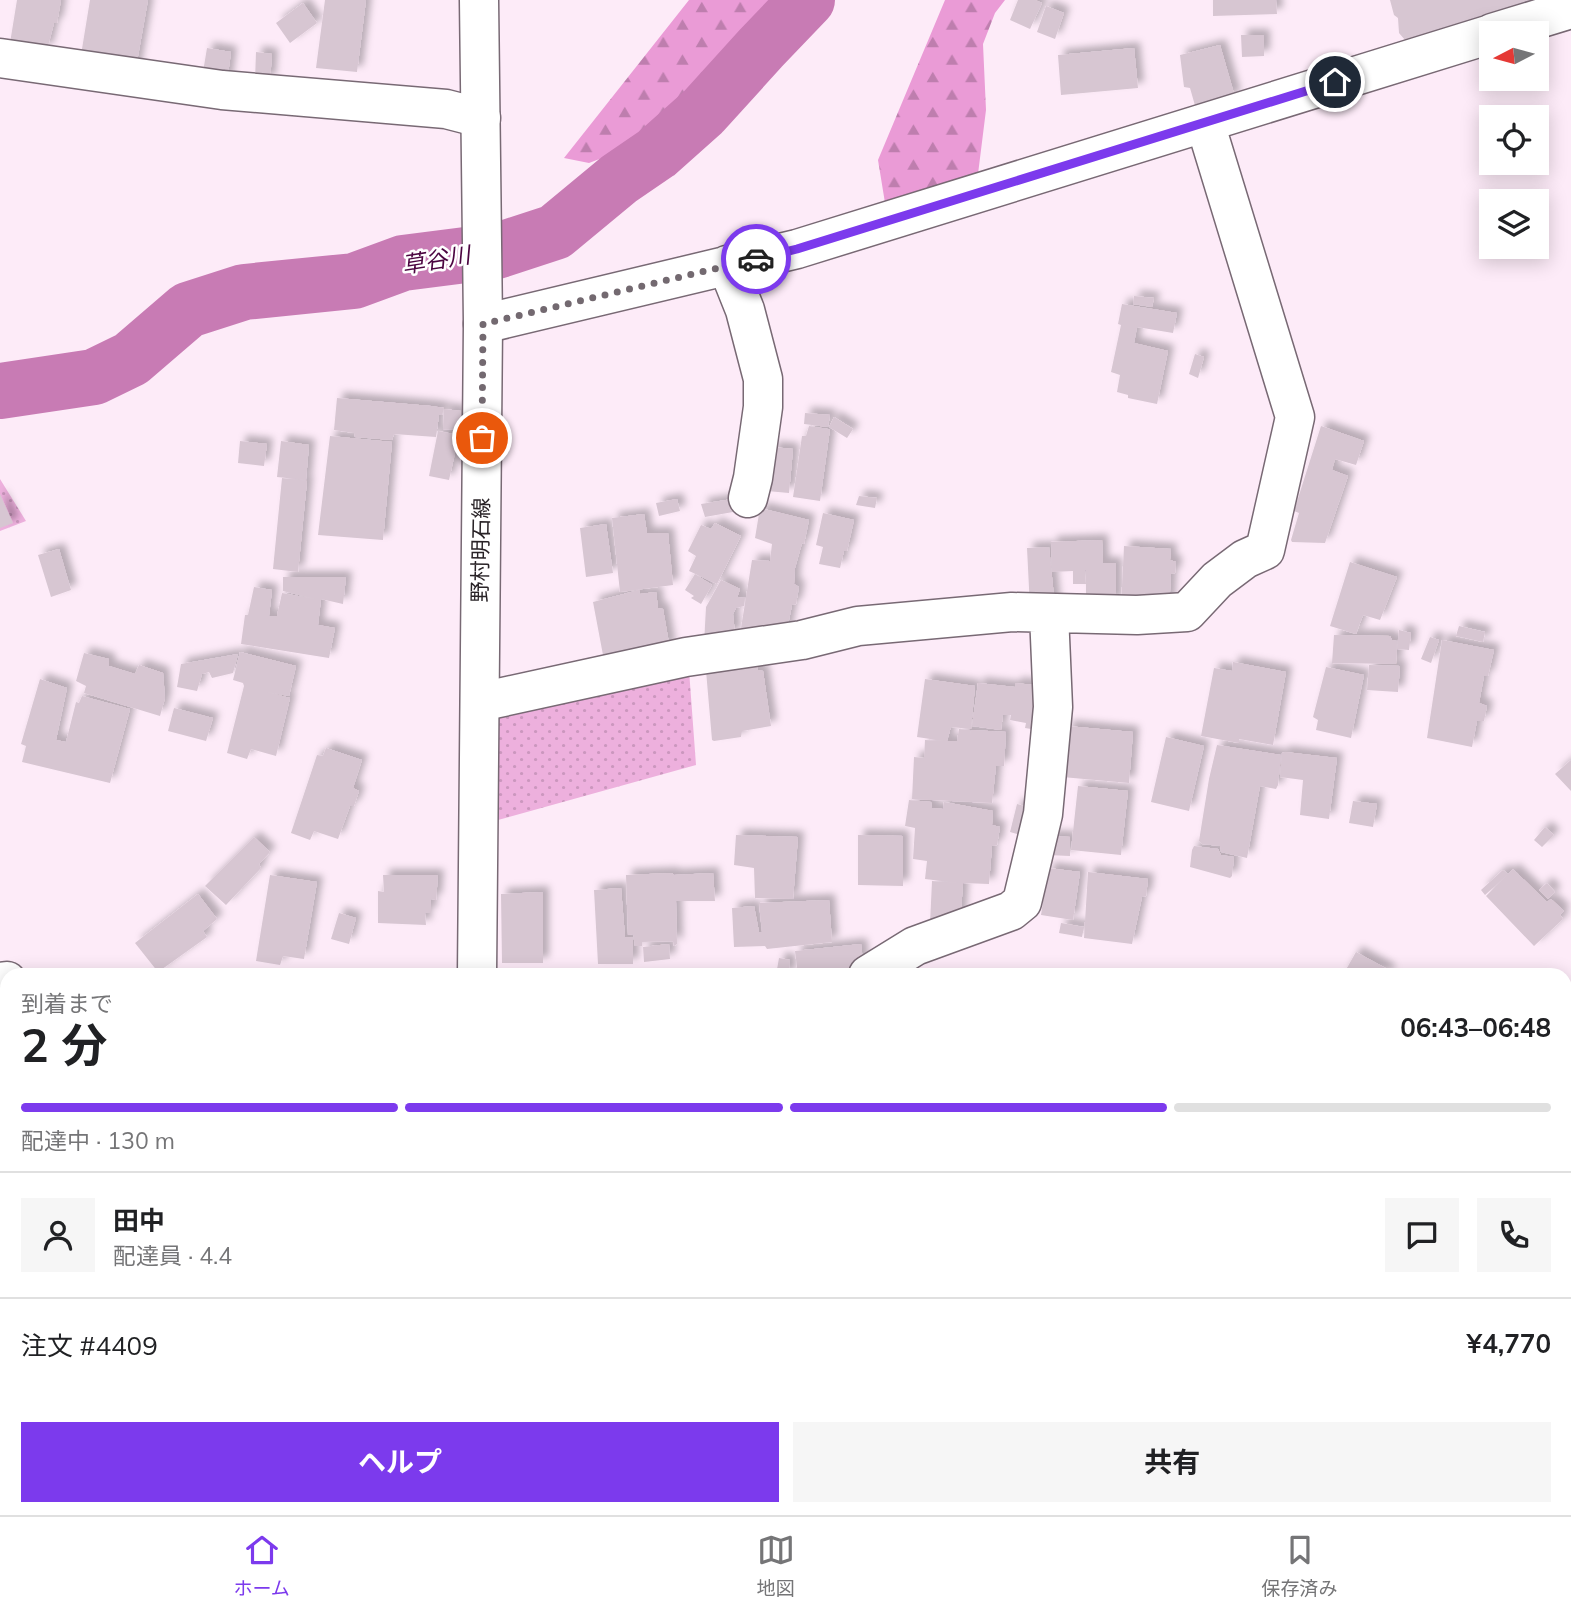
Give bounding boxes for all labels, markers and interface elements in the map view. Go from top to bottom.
north arrow [1479,21,1549,91]
map controls [1479,21,1549,259]
pin [1305,52,1365,112]
icon: home [1316,63,1354,101]
button: locate [1479,105,1549,175]
button: layers [1479,189,1549,259]
courier [721,224,791,294]
water label: 草谷川 [400,239,475,279]
icon: car [737,240,775,278]
pin [452,408,512,468]
icon: bag [463,419,501,457]
street label: 野村明石線 [466,497,494,603]
text: 到着まで [21,989,113,1018]
text: 06:43–06:48 [1400,1011,1551,1044]
text: 2 分 [21,1016,107,1074]
text: 配達中 · 130 m [21,1126,175,1155]
button: person [21,1198,95,1272]
button: chat [1385,1198,1459,1272]
button: phone [1477,1198,1551,1272]
text: 田中 [113,1204,165,1237]
text: 配達員 · 4.4 [113,1241,232,1270]
text: ¥4,770 [1467,1327,1551,1360]
text: 注文 #4409 [21,1329,158,1362]
button: ヘルプ [21,1422,779,1502]
button: 共有 [793,1422,1551,1502]
tab: ホーム [233,1531,290,1600]
tab: 地図 [757,1531,795,1600]
tab: 保存済み [1262,1531,1338,1600]

